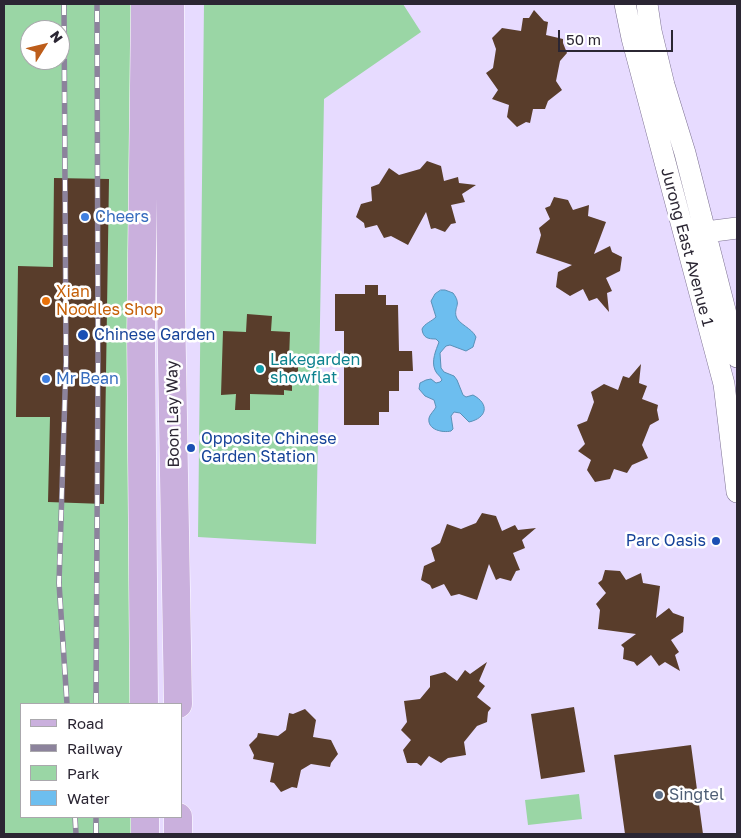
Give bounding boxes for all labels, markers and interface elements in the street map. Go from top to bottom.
north arrow [20,20,70,70]
scale bar [561,20,676,52]
text: N [47,27,67,46]
text: 50 m [566,30,601,48]
street label: Jurong East Avenue 1 [657,165,717,329]
place label: Cheers [95,207,149,227]
marker: Cheers [79,211,91,223]
place label: Xian Noodles Shop [56,282,163,320]
marker: Xian Noodles Shop [40,295,52,307]
place label: Chinese Garden [94,325,215,345]
marker: Chinese Garden [76,328,90,342]
place label: Lakegarden showflat [270,350,360,388]
street label: Boon Lay Way [162,360,184,468]
marker: Lakegarden showflat [254,363,266,375]
place label: Mr Bean [56,369,119,389]
marker: Mr Bean [40,373,52,385]
place label: Opposite Chinese Garden Station [201,429,336,467]
marker: Opposite Chinese Garden Station [185,442,197,454]
place label: Parc Oasis [626,531,706,551]
marker: Parc Oasis [710,535,722,547]
legend [20,703,182,818]
text: Road [67,714,104,732]
text: Railway [67,739,123,757]
text: Park [67,764,99,782]
place label: Singtel [669,785,724,805]
text: Water [67,789,110,807]
marker: Singtel [653,789,665,801]

